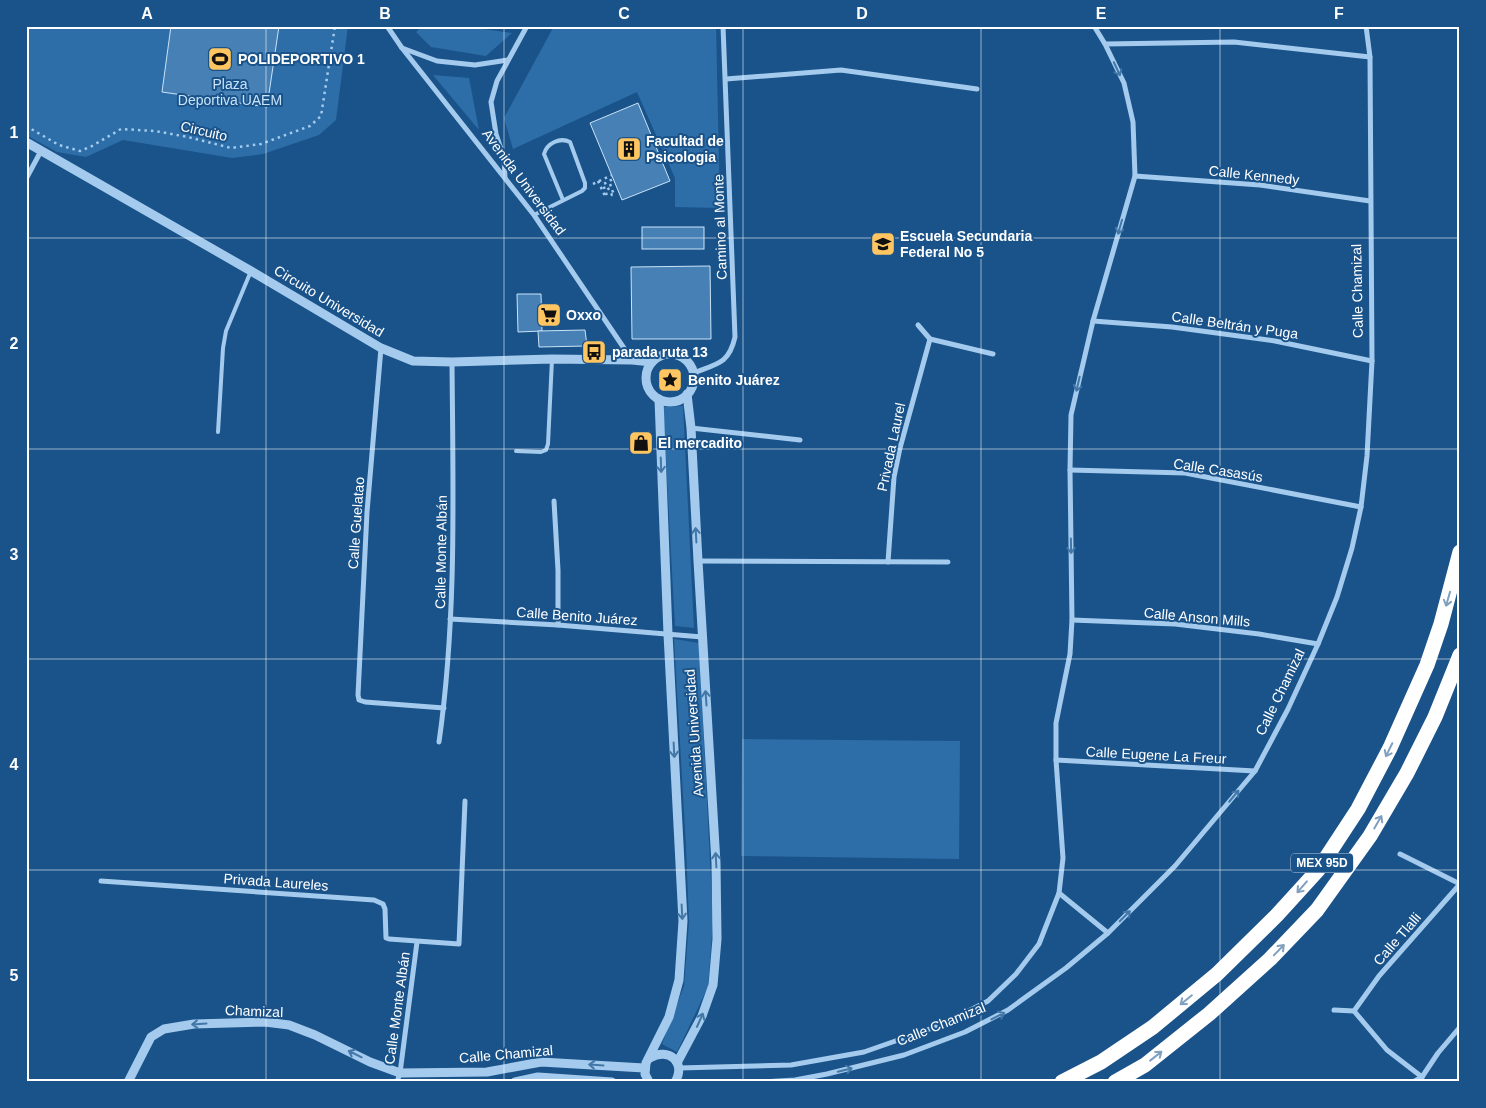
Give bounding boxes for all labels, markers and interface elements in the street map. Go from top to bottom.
text: A [141,5,153,22]
text: B [379,5,391,22]
text: C [618,5,630,22]
text: D [856,5,868,22]
text: E [1096,5,1107,22]
text: F [1334,5,1344,22]
sports icon: POLIDEPORTIVO 1 [207,46,233,72]
place label: POLIDEPORTIVO 1 [238,51,365,67]
one-way arrow [1113,61,1122,76]
park label: Plaza Deportiva UAEM [178,76,282,108]
street label: Circuito [179,118,229,144]
text: 1 [10,124,19,141]
street label: Avenida Universidad [479,126,569,238]
place label: Facultad de Psicologia [646,133,724,165]
building icon: Facultad de Psicologia [616,136,642,162]
street label: Calle Kennedy [1208,162,1300,188]
street label: Camino al Monte [710,174,730,280]
one-way arrow [1115,219,1125,235]
place label: Escuela Secundaria Federal No 5 [900,228,1033,260]
school or university icon: Escuela Secundaria Federal No 5 [870,231,896,257]
street label: Calle Chamizal [1348,244,1366,338]
street label: Circuito Universidad [271,262,387,340]
supermarket icon: Oxxo [536,302,562,328]
place label: Oxxo [566,307,601,323]
street label: Calle Beltrán y Puga [1171,308,1300,342]
text: 2 [10,335,19,352]
bus stop icon: parada ruta 13 [581,339,607,365]
place label: parada ruta 13 [612,344,708,360]
place icon: Benito Juárez [657,367,683,393]
place label: Benito Juárez [688,372,780,388]
one-way arrow [1073,376,1082,392]
street label: Privada Laurel [874,401,908,493]
shop icon: El mercadito [628,430,654,456]
place label: El mercadito [658,435,742,451]
street label: Calle Casasús [1172,455,1264,485]
one-way arrow [657,457,666,473]
street label: Calle Guelatao [345,476,367,570]
street label: Calle Monte Albán [432,495,450,609]
one-way arrow [692,528,701,544]
one-way arrow [1066,538,1076,554]
text: 3 [10,546,19,563]
one-way arrow [1443,591,1452,607]
street label: Calle Benito Juárez [516,604,638,628]
street label: Calle Anson Mills [1143,604,1251,630]
street label: Calle Chamizal [1252,646,1308,738]
street label: Avenida Universidad [682,669,706,797]
one-way arrow [702,690,711,706]
one-way arrow [669,742,678,758]
one-way arrow [1384,742,1393,757]
street label: Calle Eugene La Freur [1085,743,1227,767]
text: 4 [10,756,19,773]
one-way arrow [1229,789,1240,802]
one-way arrow [1374,815,1384,829]
one-way arrow [711,852,720,868]
road number: MEX 95D [1291,854,1353,872]
street label: Privada Laureles [223,870,329,894]
one-way arrow [1296,881,1308,894]
one-way arrow [678,904,687,920]
street label: Calle Tlalli [1370,909,1424,969]
one-way arrow [1119,910,1131,922]
one-way arrow [1273,943,1285,956]
street label: Calle Monte Albán [381,951,413,1065]
text: 5 [10,967,19,984]
one-way arrow [1179,994,1192,1005]
street label: Calle Chamizal [894,999,988,1049]
street label: Chamizal [225,1002,283,1020]
one-way arrow [990,1011,1005,1021]
one-way arrow [695,1013,705,1028]
one-way arrow [191,1020,207,1029]
street label: Calle Chamizal [458,1042,554,1066]
one-way arrow [348,1049,363,1058]
one-way arrow [1149,1050,1162,1061]
one-way arrow [588,1061,604,1070]
one-way arrow [837,1065,853,1074]

